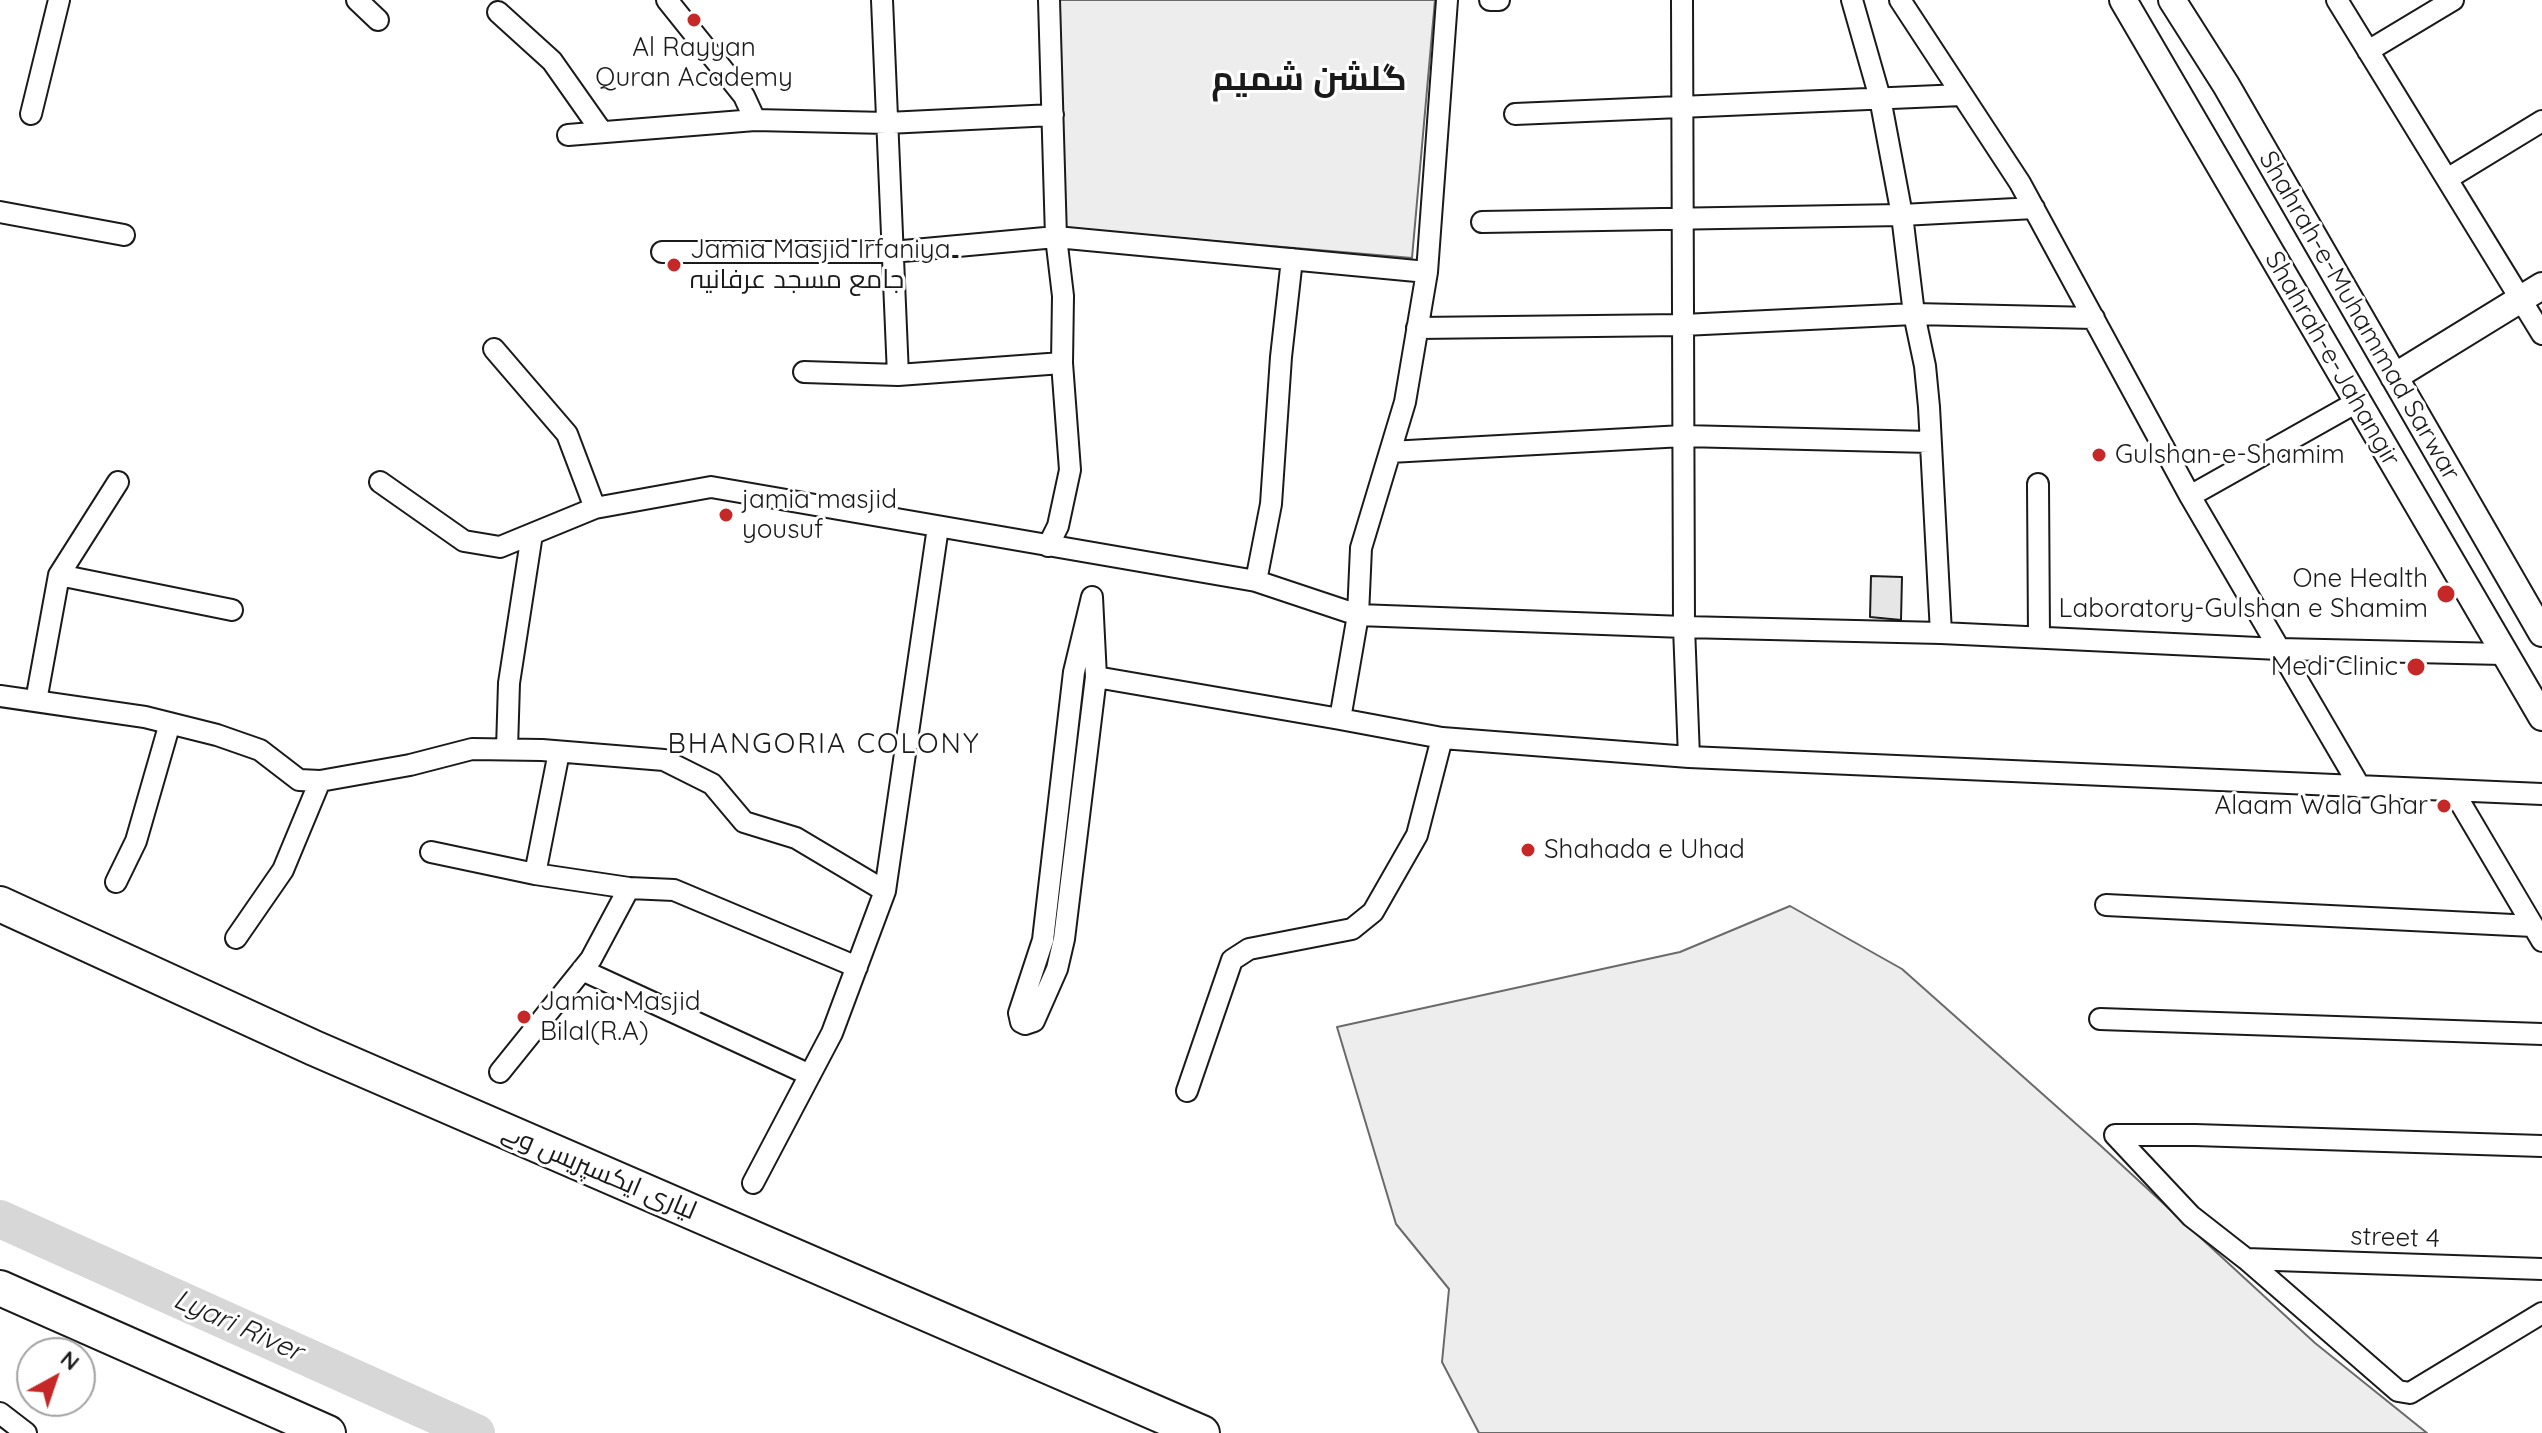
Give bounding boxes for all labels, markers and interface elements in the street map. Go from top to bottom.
marker: Al Rayyan Quran Academy [685,11,703,29]
place label: Al Rayyan Quran Academy [595,32,793,94]
district label: گلشن شمیم [1211,60,1407,100]
street label: Shahrah-e-Muhammad Sarwar [2252,146,2466,486]
place label: Jamia Masjid Irfaniya۔ جامع مسجد عرفانیہ [690,234,960,296]
street label: Shahrah-e-Jahangir [2258,246,2406,472]
marker: Jamia Masjid Irfaniya۔ جامع مسجد عرفانیہ [665,256,683,274]
place label: Gulshan-e-Shamim [2115,439,2345,471]
marker: Gulshan-e-Shamim [2090,446,2108,464]
place label: jamia masjid yousuf [742,484,897,546]
marker: jamia masjid yousuf [717,506,735,524]
place label: One Health Laboratory-Gulshan e Shamim [2059,563,2428,624]
marker: One Health Laboratory-Gulshan e Shamim [2435,583,2457,605]
place label: Medi Clinic [2271,651,2398,683]
marker: Medi Clinic [2405,656,2427,678]
district label: BHANGORIA COLONY [667,728,981,762]
place label: Alaam Wala Ghar [2215,790,2428,822]
marker: Alaam Wala Ghar [2435,797,2453,815]
place label: Shahada e Uhad [1544,834,1745,866]
marker: Shahada e Uhad [1519,841,1537,859]
place label: Jamia Masjid Bilal(R.A) [540,986,701,1048]
marker: Jamia Masjid Bilal(R.A) [515,1008,533,1026]
street label: لیاری ایکسپریس وے [497,1117,701,1227]
street label: street 4 [2350,1221,2440,1255]
water label: Lyari River [168,1283,308,1369]
north arrow [16,1337,96,1417]
text: N [55,1344,85,1376]

